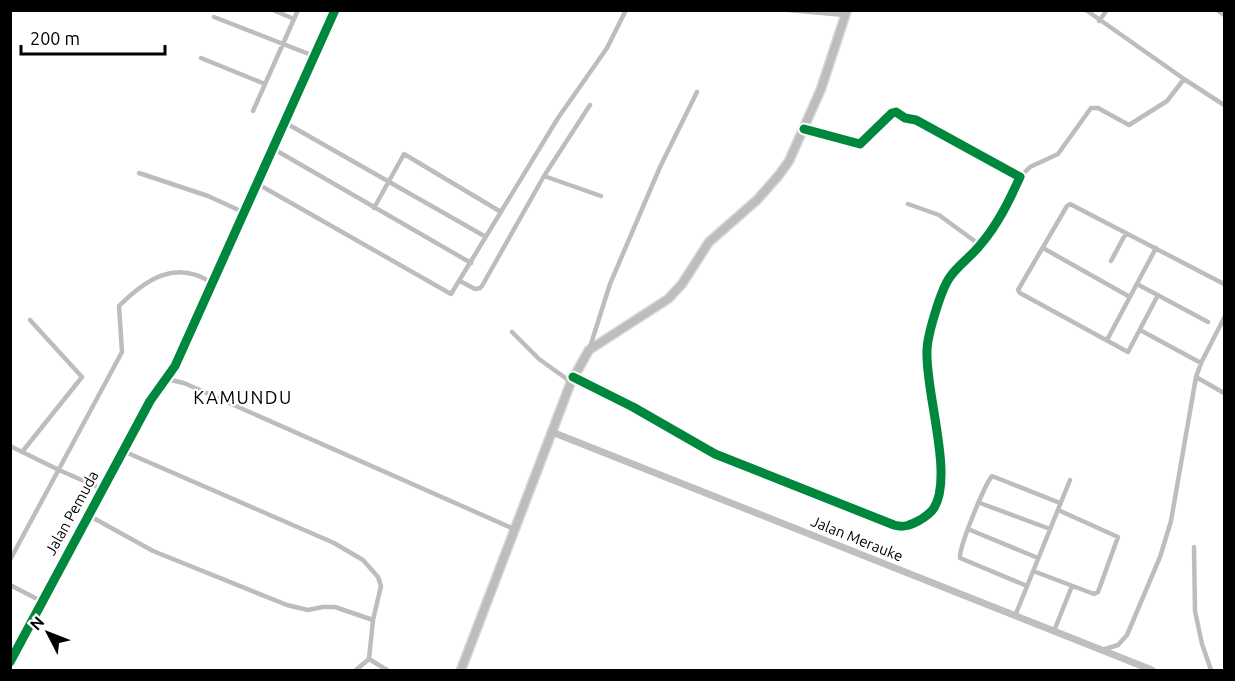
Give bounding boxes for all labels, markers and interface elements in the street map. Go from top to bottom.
scale bar [21,18,165,56]
text: 200 m [30,28,80,48]
district label: KAMUNDU [193,387,293,407]
street label: Jalan Pemuda [41,468,102,558]
street label: Jalan Merauke [809,512,906,565]
north arrow [18,603,78,663]
text: N [26,613,48,633]

